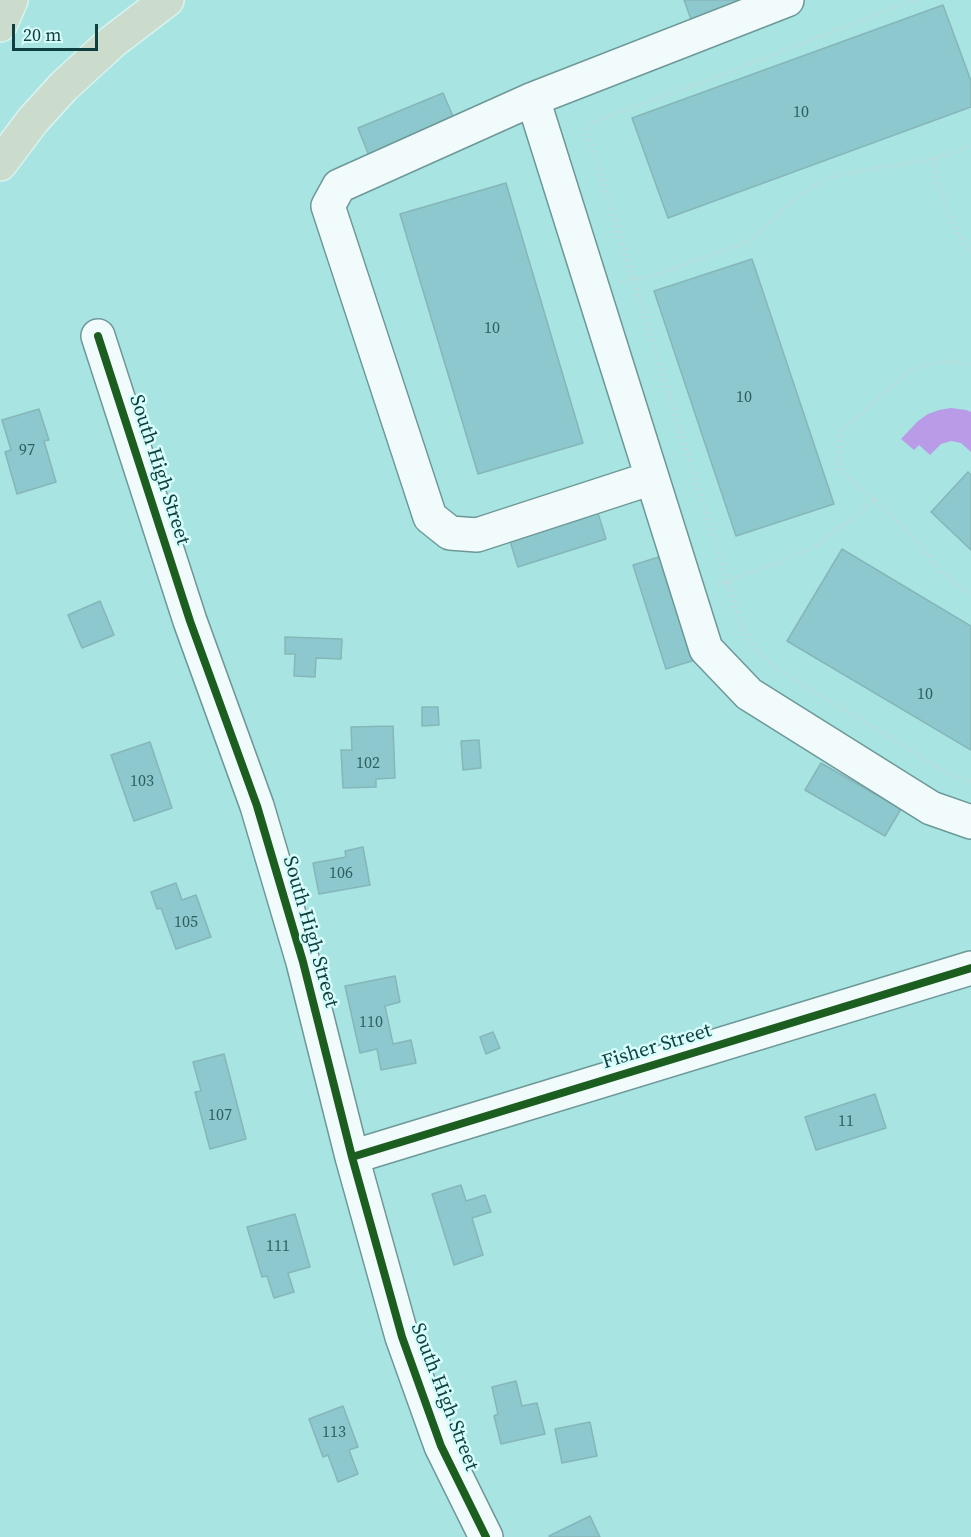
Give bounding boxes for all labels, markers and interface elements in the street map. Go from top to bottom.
scale bar [15,12,100,50]
text: 20 m [23,22,61,47]
house number: 10 [793,103,809,123]
house number: 10 [484,319,500,339]
house number: 10 [736,388,752,408]
street label: South High Street [123,392,195,548]
house number: 97 [19,441,35,461]
house number: 10 [917,685,933,705]
house number: 102 [356,754,380,774]
house number: 103 [130,772,154,792]
street label: South High Street [277,854,343,1010]
house number: 106 [329,864,353,884]
house number: 105 [174,913,198,933]
house number: 110 [359,1013,383,1033]
street label: Fisher Street [600,1019,714,1075]
house number: 107 [208,1106,232,1126]
house number: 11 [838,1112,854,1132]
house number: 111 [266,1237,290,1257]
street label: South High Street [405,1320,483,1474]
house number: 113 [322,1423,346,1443]

